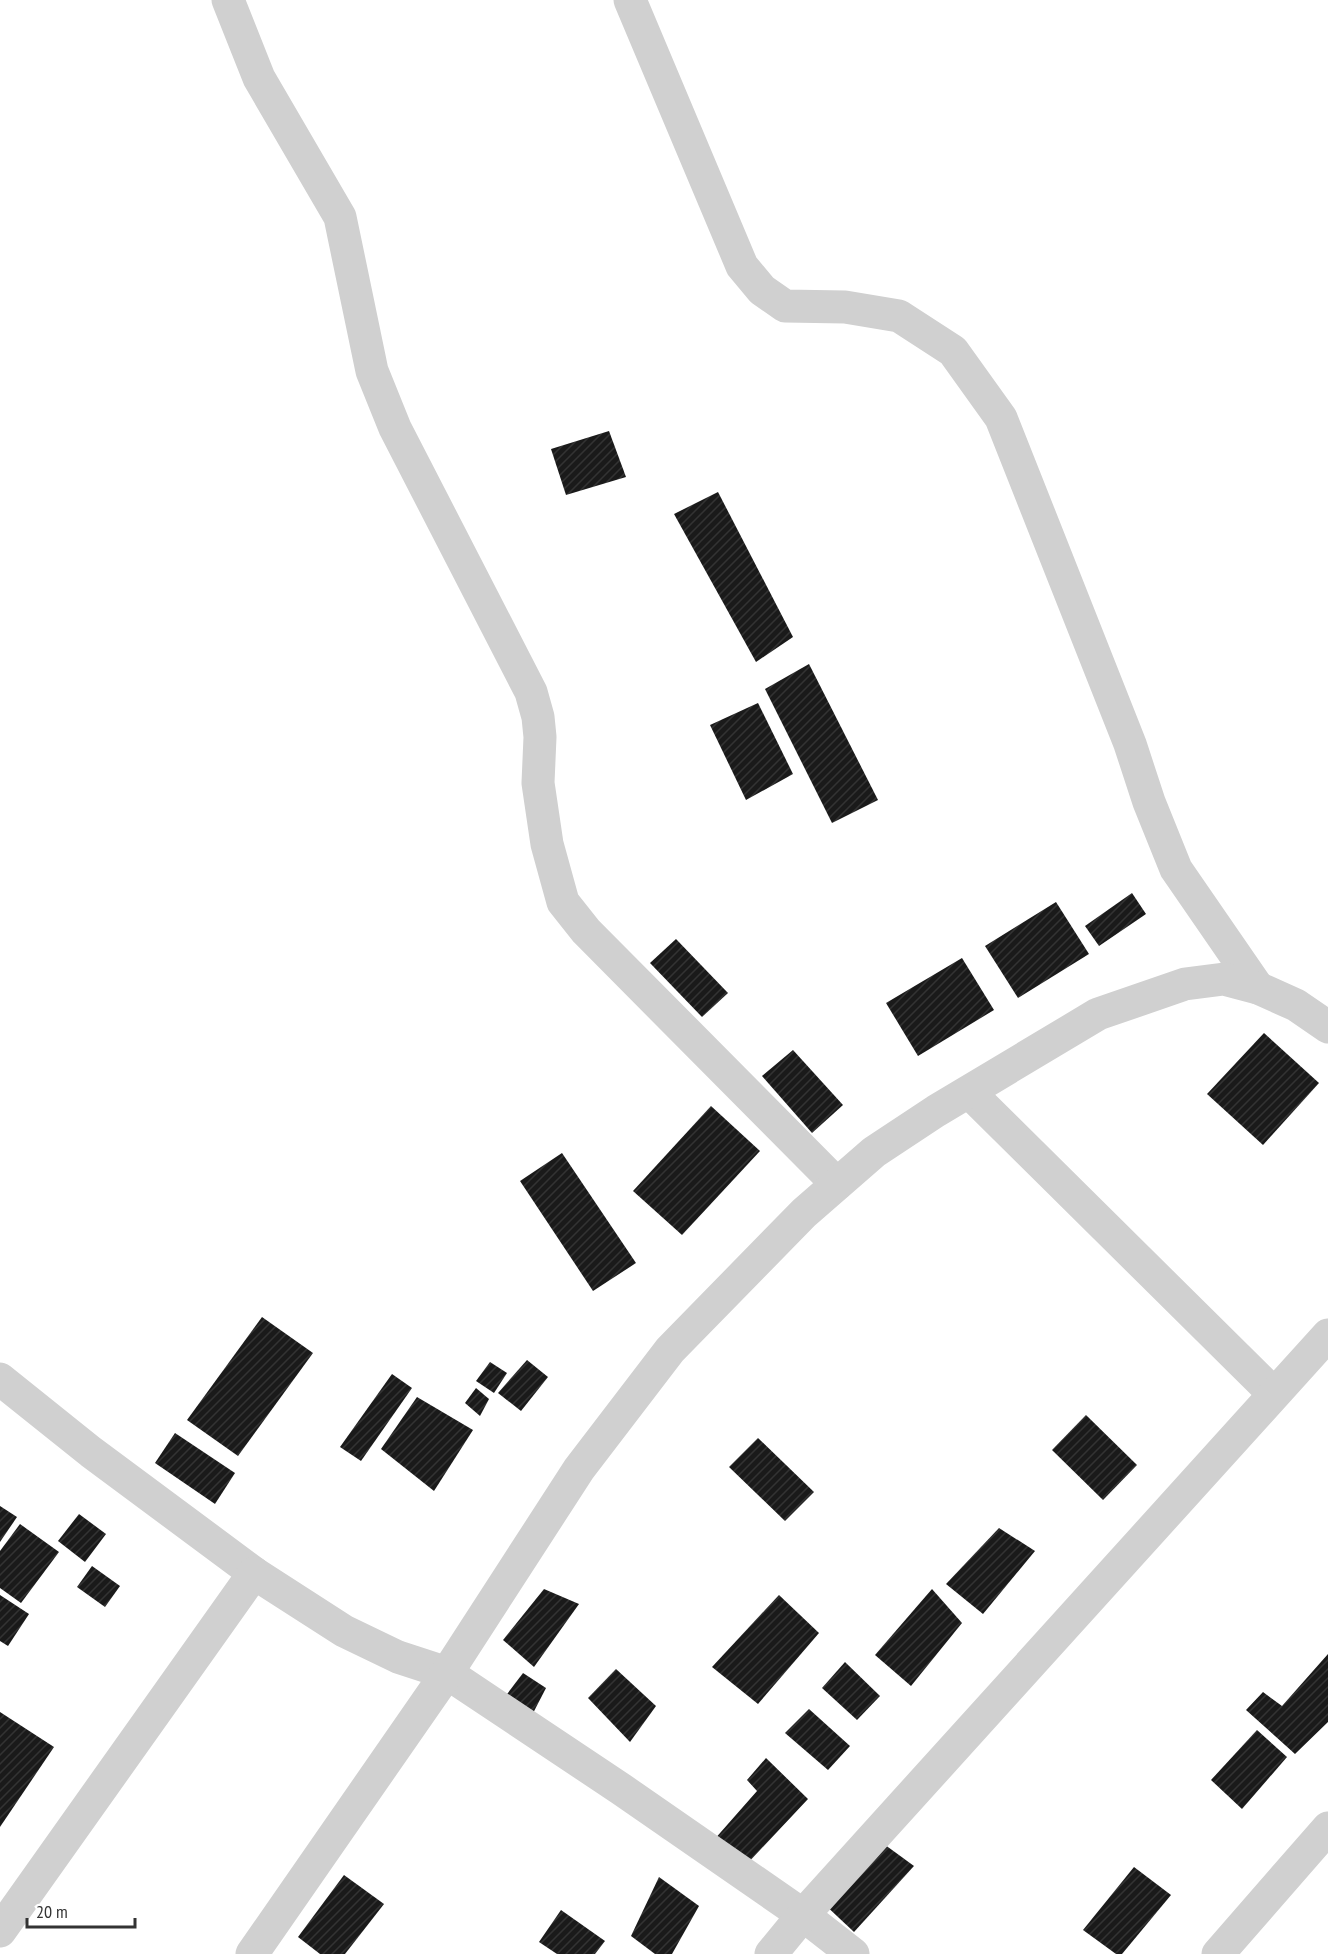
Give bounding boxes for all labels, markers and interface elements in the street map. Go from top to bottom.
scale bar [27,1891,135,1929]
text: 20 m [36,1900,68,1923]

